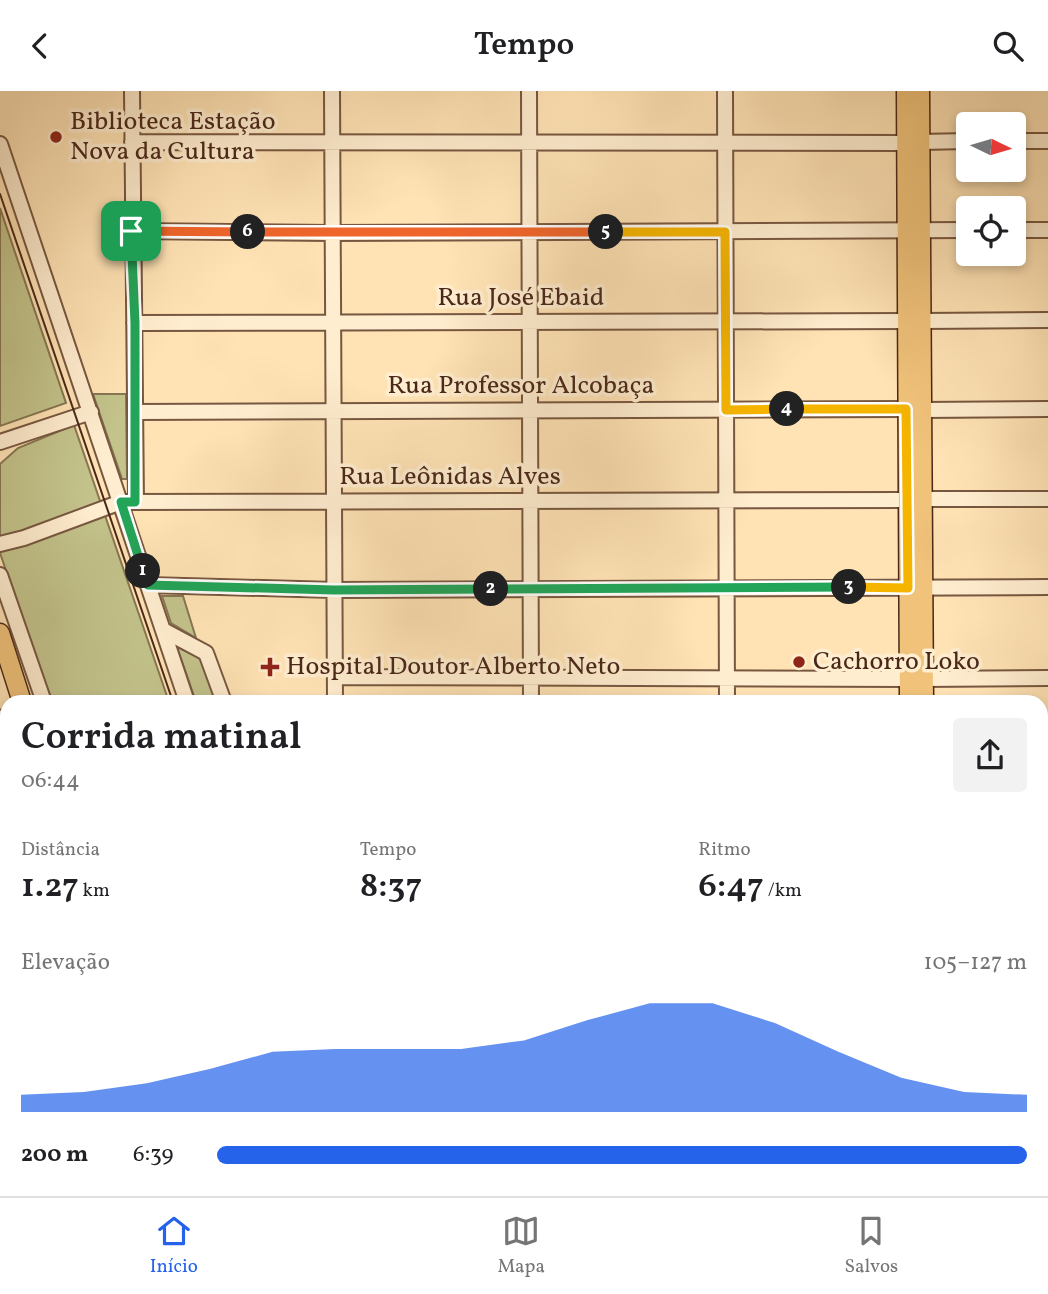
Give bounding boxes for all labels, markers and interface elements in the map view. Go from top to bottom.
text: Tempo [474,24,574,68]
icon: back [21,27,59,65]
icon: search [989,27,1027,65]
place label: Biblioteca Estação Nova da Cultura [70,104,276,170]
north arrow [956,112,1026,182]
map controls [956,112,1026,266]
marker: Biblioteca Estação Nova da Cultura [48,129,64,145]
button: locate [956,196,1026,266]
pin [101,201,161,261]
icon: arrive [112,212,150,250]
pin: 6 [230,215,266,249]
pin: 5 [588,215,624,249]
text: 6 [242,218,253,244]
text: 5 [601,218,610,244]
street label: Rua José Ebaid [438,280,604,316]
street label: Rua Professor Alcobaça [388,368,654,404]
pin: 4 [770,391,804,427]
text: 4 [781,395,792,421]
street label: Rua Leônidas Alves [339,459,561,495]
pin: 1 [125,553,160,589]
text: 1 [139,557,146,583]
pin: 3 [832,569,866,605]
pin: 2 [474,571,508,607]
text: 3 [844,573,853,599]
text: 2 [486,575,495,601]
place label: Cachorro Loko [813,644,980,680]
place label: Hospital Doutor Alberto Neto [286,649,620,685]
marker: Cachorro Loko [791,654,807,670]
marker: Hospital Doutor Alberto Neto [260,657,280,677]
text: Corrida matinal [21,712,302,765]
button: share [953,718,1027,792]
text: 06:44 [21,765,80,797]
text: Distância [21,837,100,863]
text: Tempo [360,837,416,863]
text: Ritmo [698,837,751,863]
text: 1.27 [21,863,79,911]
text: 8:37 [360,863,422,911]
text: 6:47 [698,863,764,911]
text: km [79,878,110,904]
text: /km [764,878,802,904]
text: Elevação [21,947,110,979]
text: 105–127 m [924,947,1027,979]
text: 200 m [21,1139,88,1171]
text: 6:39 [133,1139,173,1171]
tab: Início [150,1212,198,1280]
tab: Mapa [497,1212,545,1280]
tab: Salvos [844,1212,898,1280]

